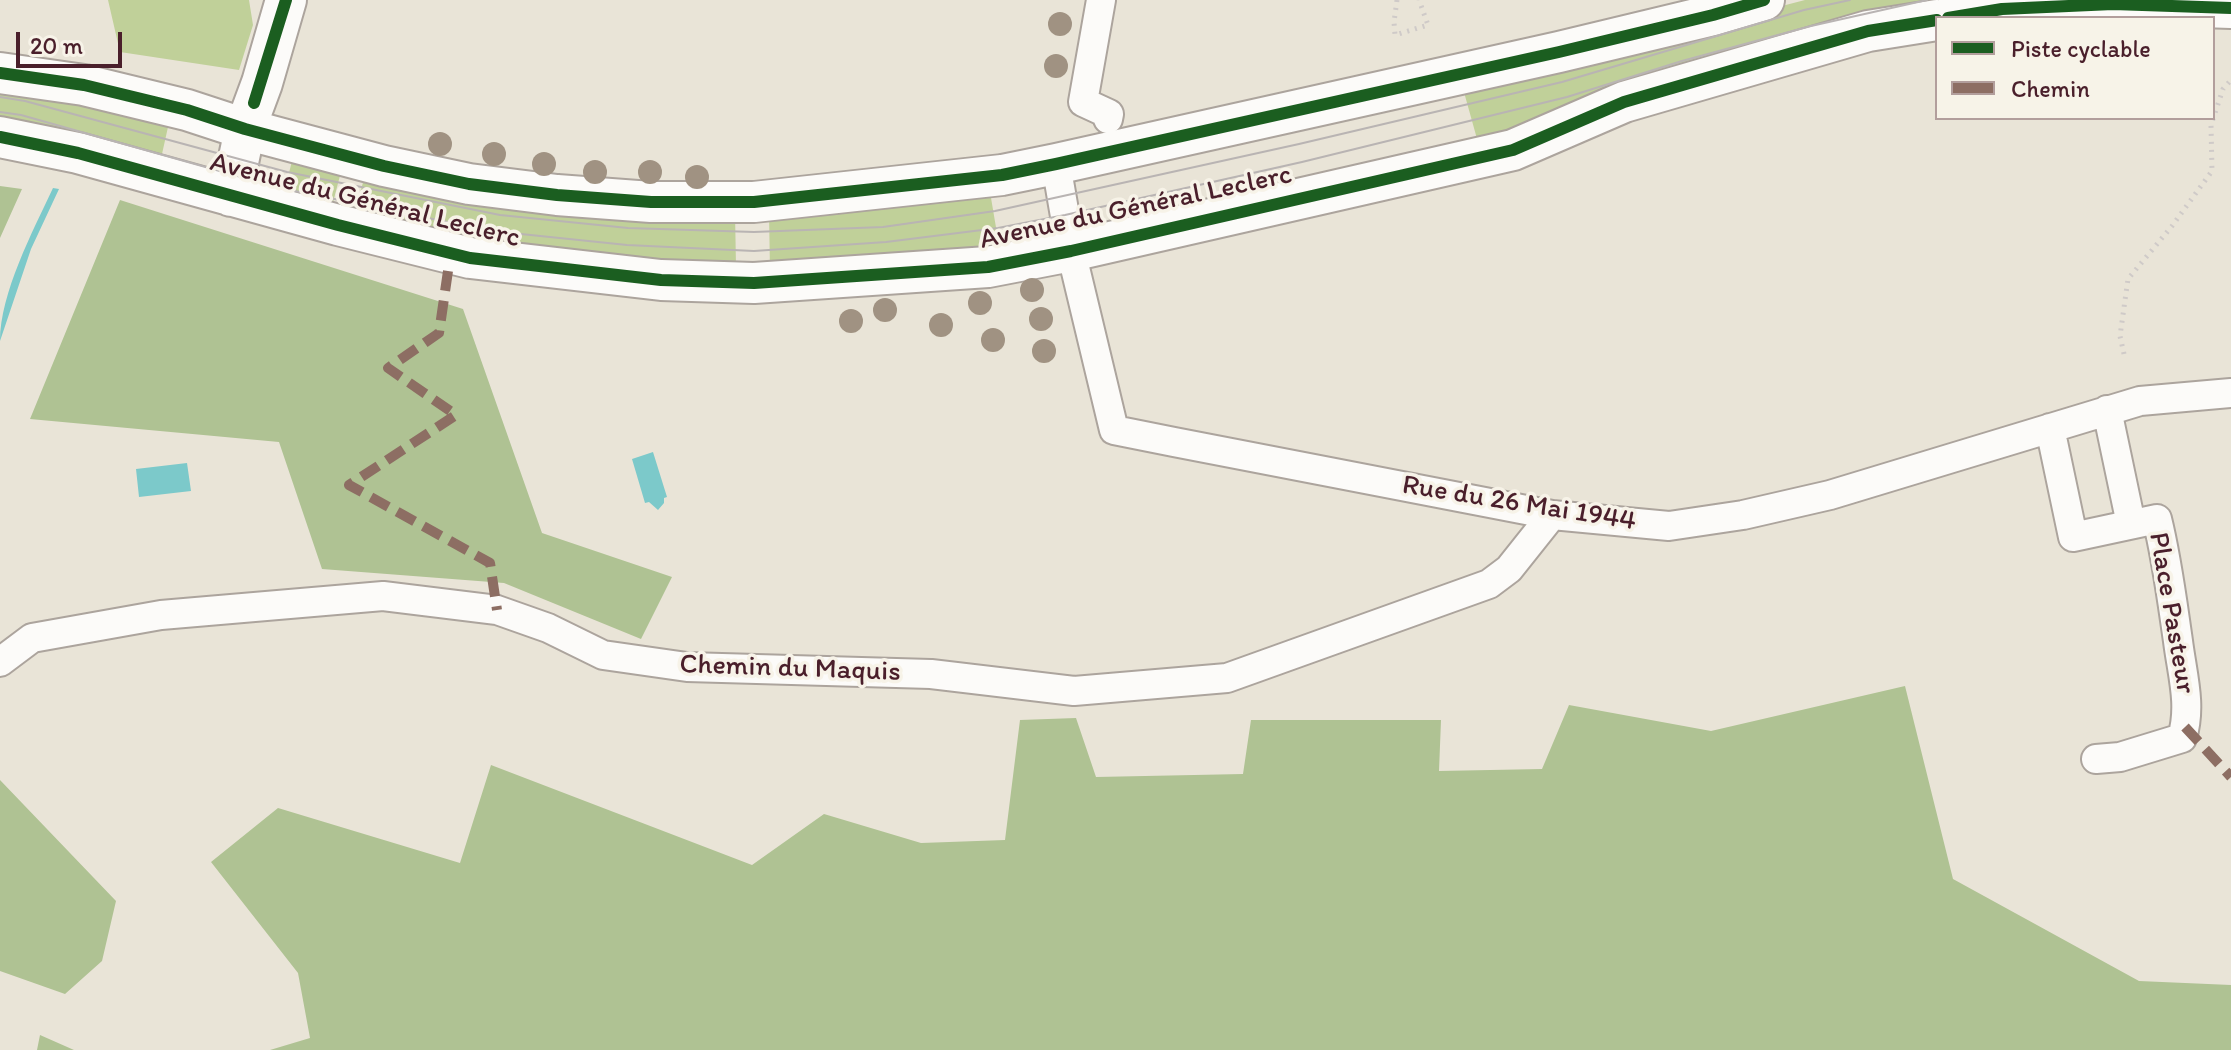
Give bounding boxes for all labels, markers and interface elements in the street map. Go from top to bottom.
scale bar [20,16,126,66]
legend [1935,16,2215,120]
text: 20 m [30,31,83,60]
text: Piste cyclable [2011,34,2151,63]
text: Chemin [2011,74,2090,103]
street label: Avenue du Général Leclerc [206,146,524,256]
street label: Avenue du Général Leclerc [977,158,1295,258]
street label: Rue du 26 Mai 1944 [1400,469,1638,539]
street label: Place Pasteur [2140,530,2202,696]
street label: Chemin du Maquis [679,648,901,690]

